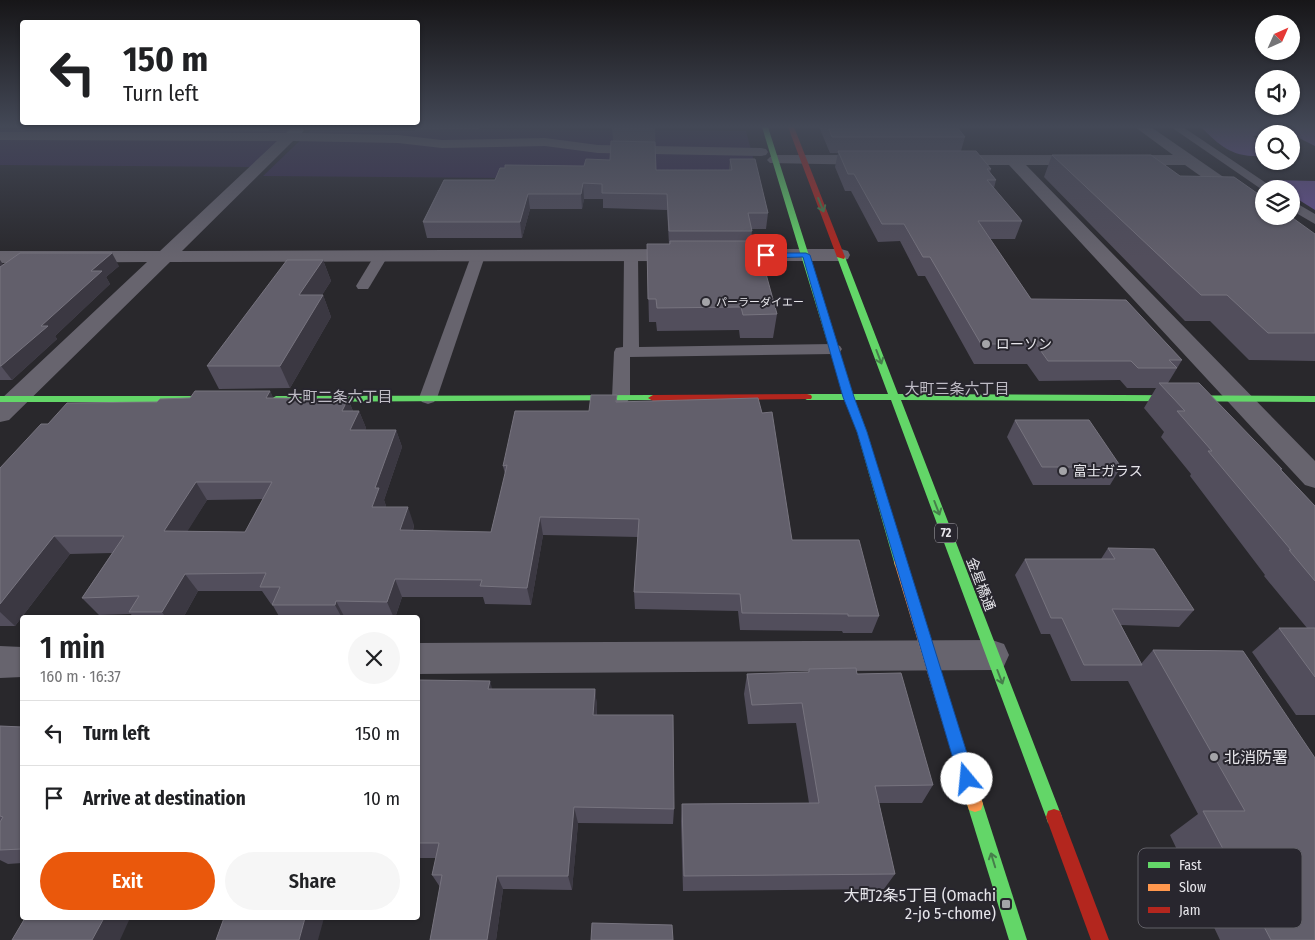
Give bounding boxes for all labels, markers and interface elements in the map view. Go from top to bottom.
north arrow [1255,15,1300,60]
map controls [1255,15,1300,225]
text: 150 m [123,38,208,80]
icon: left [40,40,105,105]
button: sound [1255,70,1300,115]
text: Turn left [123,80,199,107]
button: search [1255,125,1300,170]
button: layers [1255,180,1300,225]
one-way arrow [817,197,826,212]
pin [745,234,787,276]
icon: arrive [752,241,780,269]
marker: パーラーダイエー [700,296,712,308]
place label: パーラーダイエー [716,296,804,309]
place label: ローソン [996,336,1052,353]
marker: ローソン [980,338,992,350]
one-way arrow [875,349,884,364]
district label: 大町三条六丁目 [904,380,1010,398]
district label: 大町二条六丁目 [287,388,393,406]
place label: 富士ガラス [1073,463,1143,480]
marker: 富士ガラス [1057,465,1069,477]
one-way arrow [933,500,942,516]
road number: 72 [935,524,957,542]
street label: 金星橋通 [963,555,999,613]
text: 1 min [40,630,105,666]
button: close [348,632,400,684]
text: 160 m · 16:37 [40,667,121,686]
one-way arrow [996,669,1005,684]
icon: left [40,719,68,747]
text: Turn left [83,722,150,745]
text: 150 m [355,722,400,745]
place label: 北消防署 [1224,748,1288,767]
marker: 北消防署 [1208,751,1220,763]
position arrow [940,752,992,804]
icon: arrive [40,784,68,812]
text: Arrive at destination [83,787,246,810]
text: 10 m [364,787,400,810]
legend [1138,848,1302,928]
button: Exit [40,852,215,910]
button: Share [225,852,400,910]
one-way arrow [987,852,997,868]
text: Fast [1179,857,1202,874]
text: Slow [1179,879,1206,896]
place label: 大町2条5丁目 (Omachi 2-jo 5-chome) [844,886,996,923]
marker: 大町2条5丁目 (Omachi 2-jo 5-chome) [1000,898,1012,910]
text: Jam [1179,902,1200,919]

